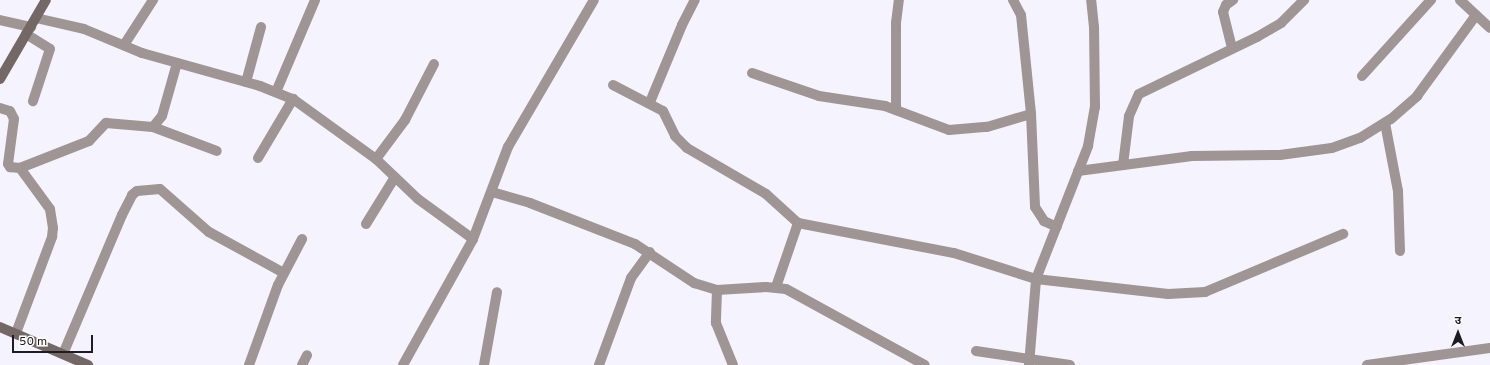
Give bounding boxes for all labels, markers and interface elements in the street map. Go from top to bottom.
north arrow [1438,313,1478,353]
text: उ [1455,314,1461,328]
scale bar [14,327,95,353]
text: 50 m [19,334,47,350]

